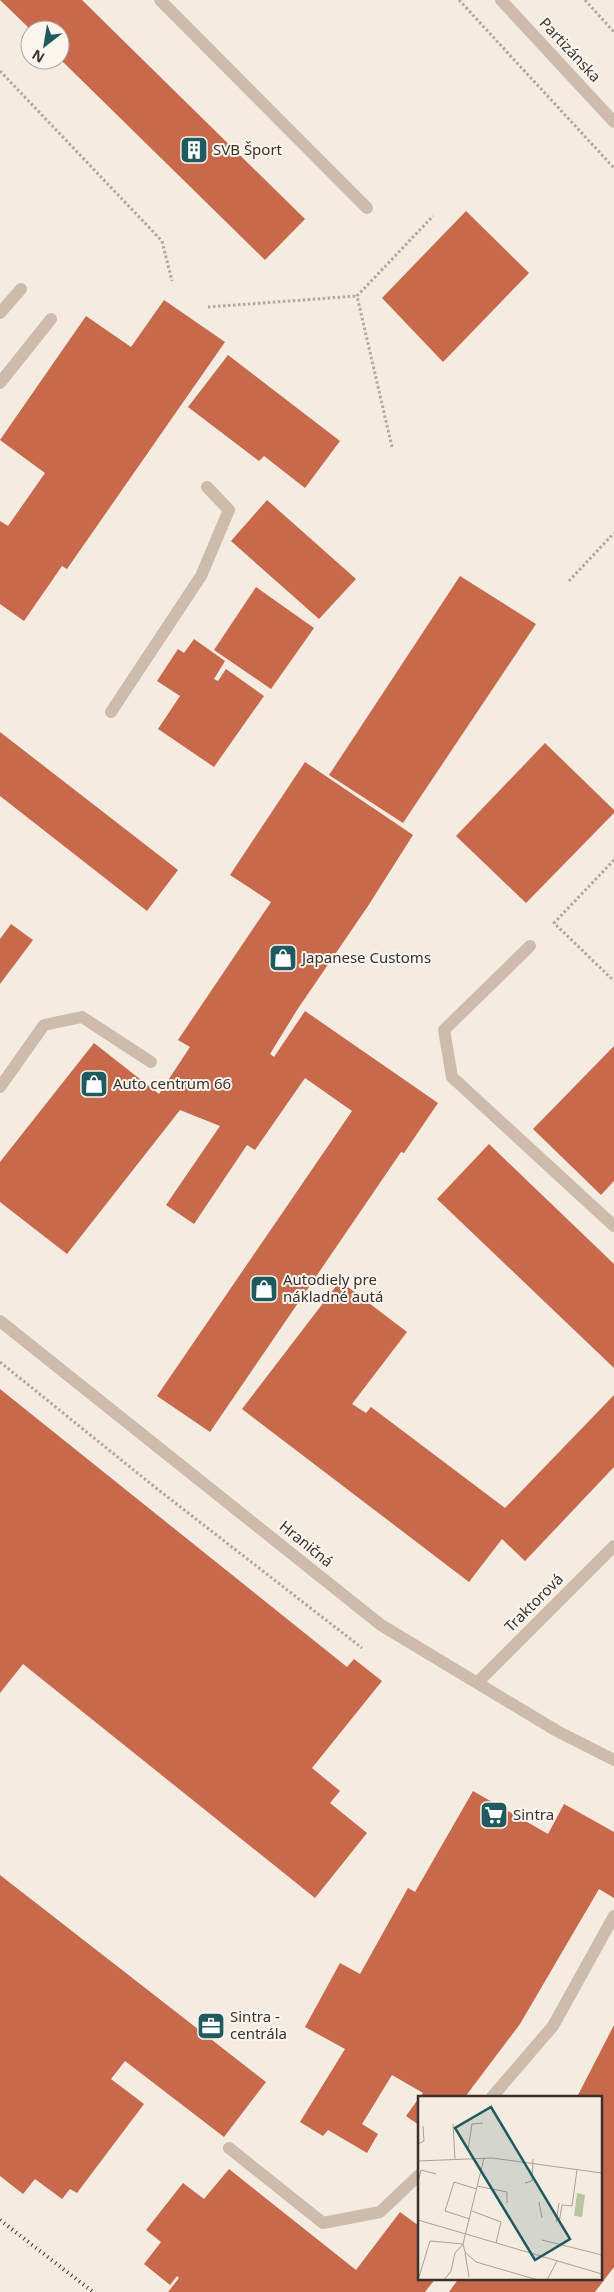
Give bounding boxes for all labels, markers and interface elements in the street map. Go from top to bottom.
street label: Partizánska [536,13,606,86]
north arrow [20,20,70,70]
text: N [28,45,48,68]
building icon: SVB Šport [179,135,209,165]
place label: SVB Šport [213,139,283,159]
shop icon: Japanese Customs [268,943,298,973]
place label: Japanese Customs [300,947,431,967]
shop icon: Auto centrum 66 [79,1069,109,1099]
place label: Auto centrum 66 [113,1073,231,1093]
place label: Autodiely pre nákladné autá [283,1269,383,1306]
shop icon: Autodiely pre nákladné autá [249,1274,279,1304]
street label: Hraničná [276,1515,338,1571]
street label: Traktorová [500,1569,567,1636]
supermarket icon: Sintra [479,1800,509,1830]
place label: Sintra [513,1804,554,1824]
place label: Sintra - centrála [230,2006,287,2043]
office icon: Sintra - centrála [196,2011,226,2041]
inset map [418,2096,602,2280]

